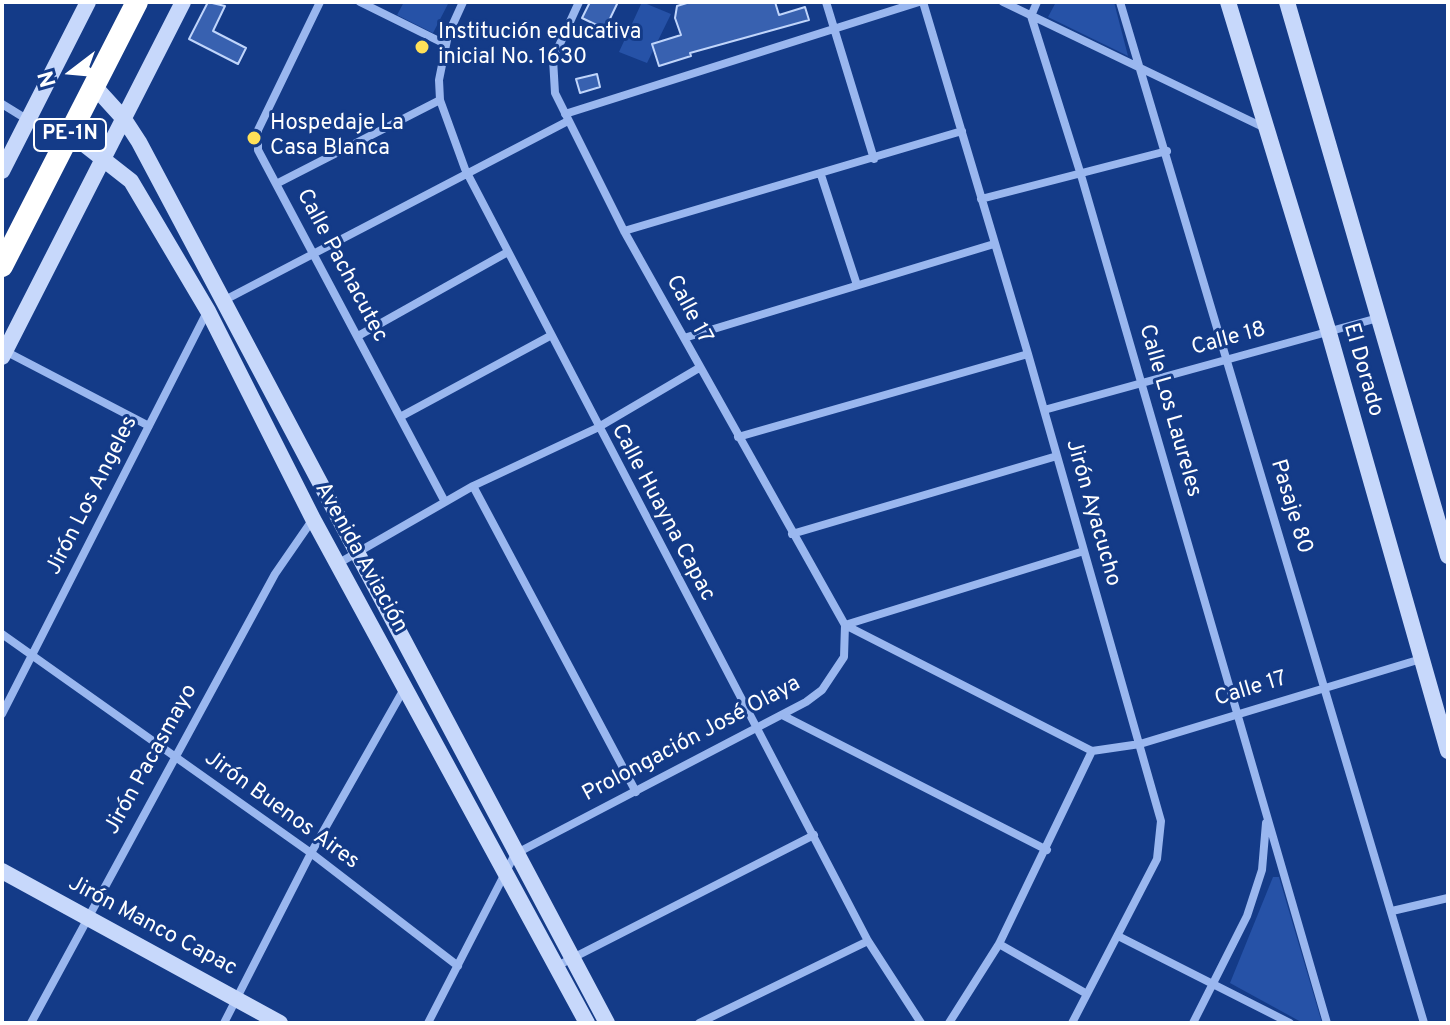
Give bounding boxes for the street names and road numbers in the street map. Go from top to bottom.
road number: PE-1N [34,119,106,151]
street label: Calle Pachacutec [290,185,392,347]
street label: Calle 17 [659,271,717,349]
street label: Calle 18 [1189,317,1269,363]
street label: El Dorado [1336,320,1388,420]
street label: Calle Los Laureles [1132,322,1206,500]
street label: Jirón Los Angeles [42,412,144,580]
street label: Calle Huayna Capac [604,420,720,606]
street label: Jirón Ayacucho [1058,437,1126,589]
street label: Pasaje 80 [1263,457,1317,557]
street label: Avenida Aviación [308,478,412,638]
street label: Calle 17 [1212,667,1290,713]
street label: Prolongación José Olaya [579,671,805,809]
street label: Jirón Pacasmayo [100,680,204,840]
street label: Jirón Buenos Aires [198,746,364,876]
street label: Jirón Manco Capac [63,871,241,983]

